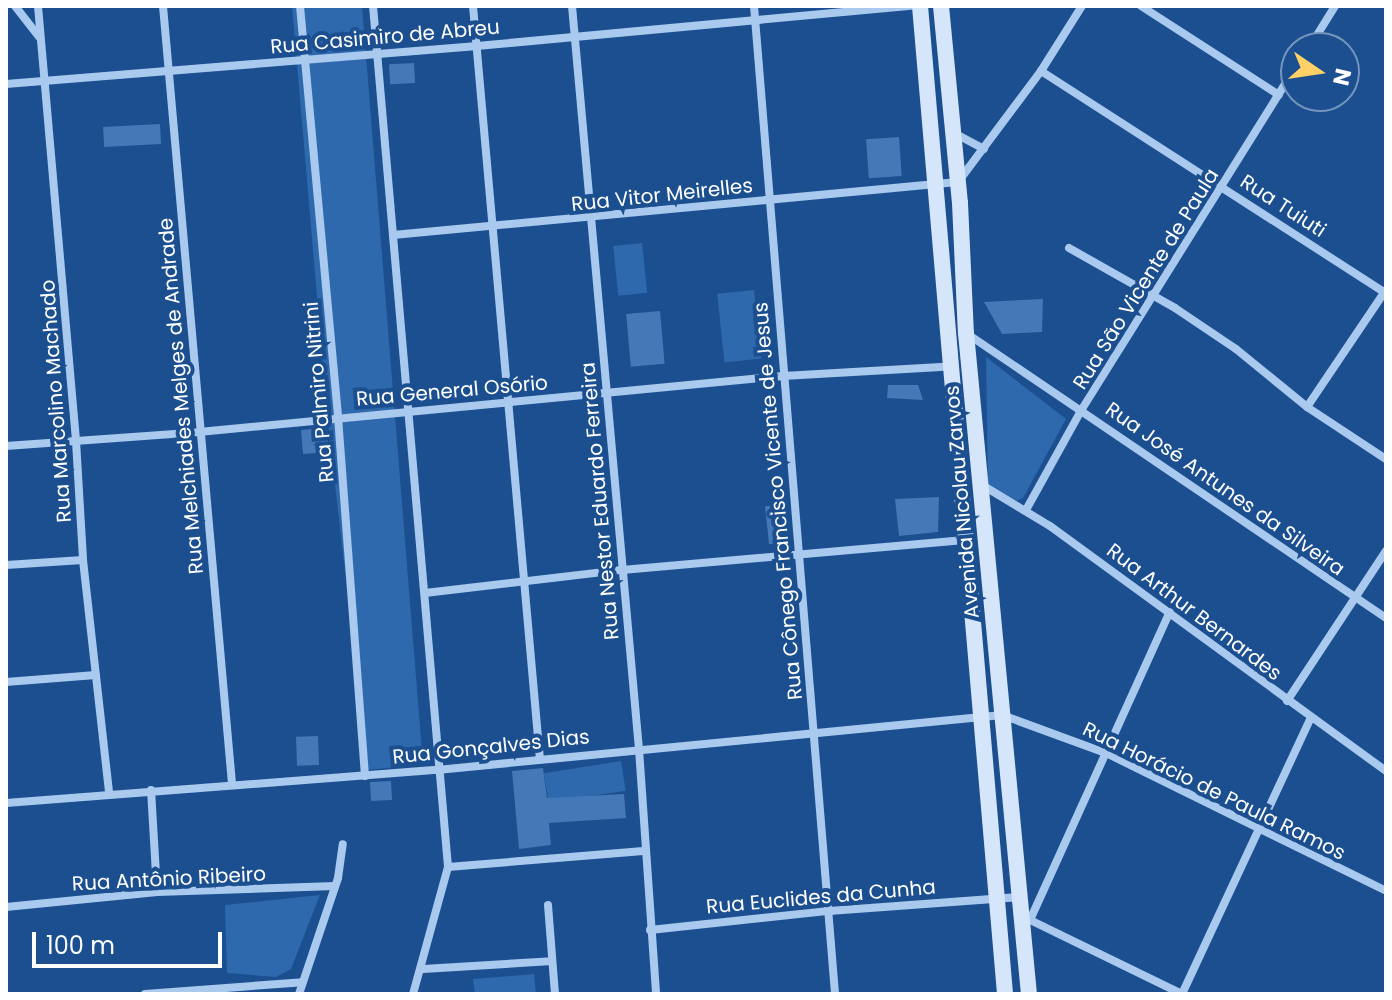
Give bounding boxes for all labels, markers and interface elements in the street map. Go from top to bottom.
street label: Rua Casimiro de Abreu [269,15,501,59]
north arrow [1280,32,1360,112]
text: N [1325,66,1359,89]
street label: Rua São Vicente de Paula [1068,164,1224,394]
street label: Rua Tuiuti [1236,169,1330,243]
street label: Rua Vitor Meirelles [570,174,754,216]
street label: Rua Melchiades Melges de Andrade [153,217,209,575]
street label: Rua Marcolino Machado [36,279,76,523]
street label: Rua Palmiro Nitrini [299,301,339,483]
street label: Rua Cônego Francisco Vicente de Jesus [749,301,807,701]
street label: Rua Nestor Eduardo Ferreira [576,361,624,641]
street label: Rua General Osório [355,371,549,411]
street label: Avenida Nicolau Zarvos [940,384,984,620]
street label: Rua José Antunes da Silveira [1101,397,1349,581]
street label: Rua Arthur Bernardes [1102,538,1286,686]
street label: Rua Horácio de Paula Ramos [1079,717,1349,865]
street label: Rua Gonçalves Dias [391,725,591,769]
street label: Rua Antônio Ribeiro [71,862,267,896]
street label: Rua Euclides da Cunha [705,875,937,919]
scale bar [36,916,226,966]
text: 100 m [46,929,115,962]

